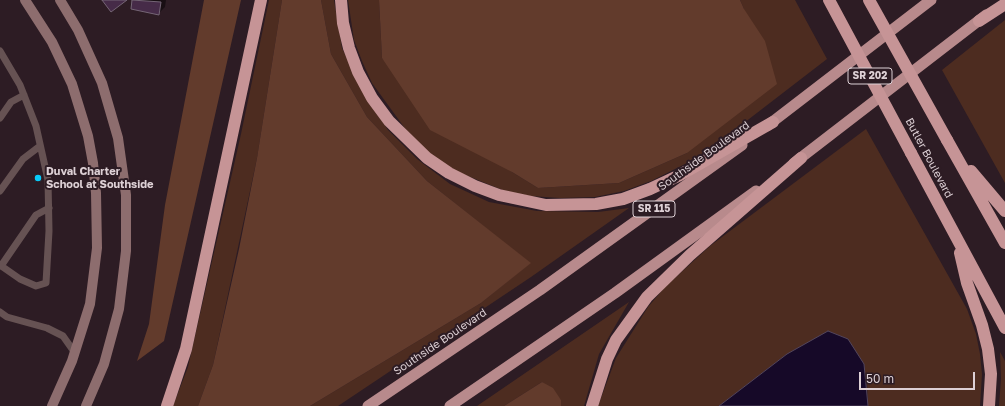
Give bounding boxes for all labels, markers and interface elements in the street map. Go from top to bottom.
road number: SR 202 [848,68,892,84]
street label: Butler Boulevard [902,116,956,200]
street label: Southside Boulevard [656,119,752,193]
place label: Duval Charter School at Southside [46,165,154,191]
marker: Duval Charter School at Southside [33,173,43,183]
road number: SR 115 [633,201,675,217]
street label: Southside Boulevard [391,306,489,378]
scale bar [861,364,977,390]
text: 50 m [866,371,894,386]

